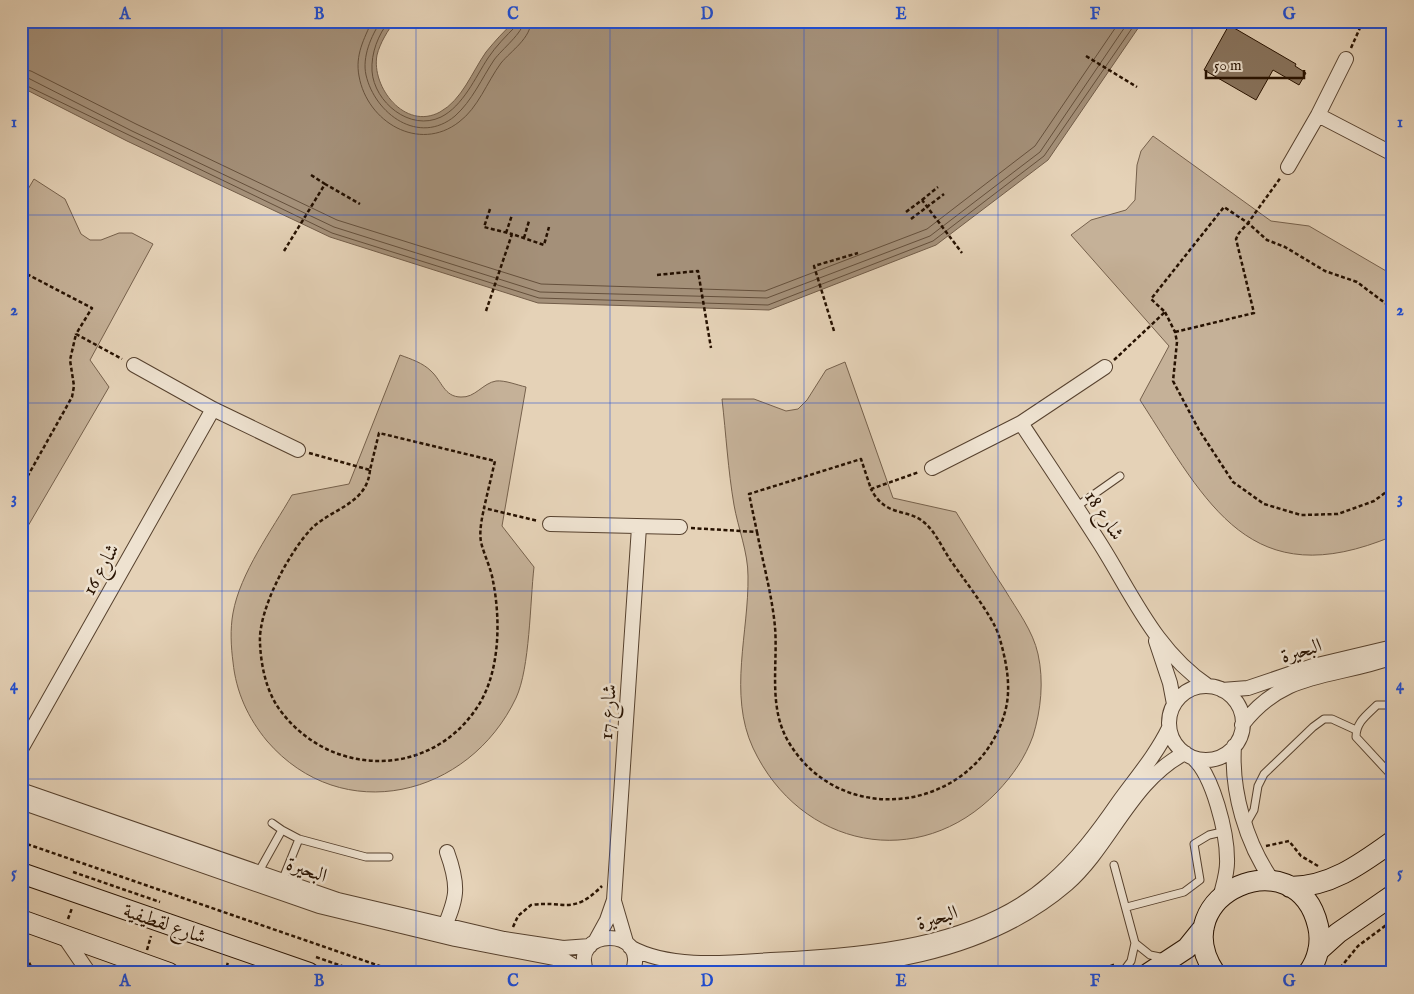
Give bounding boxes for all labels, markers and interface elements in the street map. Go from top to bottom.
text: A [119,5,132,25]
text: B [314,5,325,25]
text: C [507,5,519,25]
text: D [701,5,714,25]
text: E [895,5,907,25]
text: F [1090,5,1101,25]
text: G [1283,5,1296,25]
scale bar [1206,48,1304,80]
text: 50 m [1214,56,1242,75]
text: 1 [11,113,17,133]
text: 1 [1397,113,1403,133]
text: 2 [10,301,18,321]
text: 2 [1396,301,1404,321]
street label: شارع 18 [1075,486,1129,548]
text: 3 [11,489,17,509]
text: 3 [1397,489,1403,509]
street label: شارع 16 [77,540,129,602]
street label: البحيرة [1278,633,1325,669]
text: 4 [10,676,19,696]
text: 4 [1396,676,1405,696]
street label: شارع 17 [594,683,627,741]
street label: البحيرة [283,852,330,889]
text: 5 [11,864,17,884]
text: 5 [1397,864,1403,884]
street label: شارع لقطيفية [118,899,209,954]
street label: البحيرة [914,900,961,936]
text: A [119,972,132,992]
text: B [314,972,325,992]
text: C [507,972,519,992]
text: D [701,972,714,992]
text: E [895,972,907,992]
text: F [1090,972,1101,992]
text: G [1283,972,1296,992]

